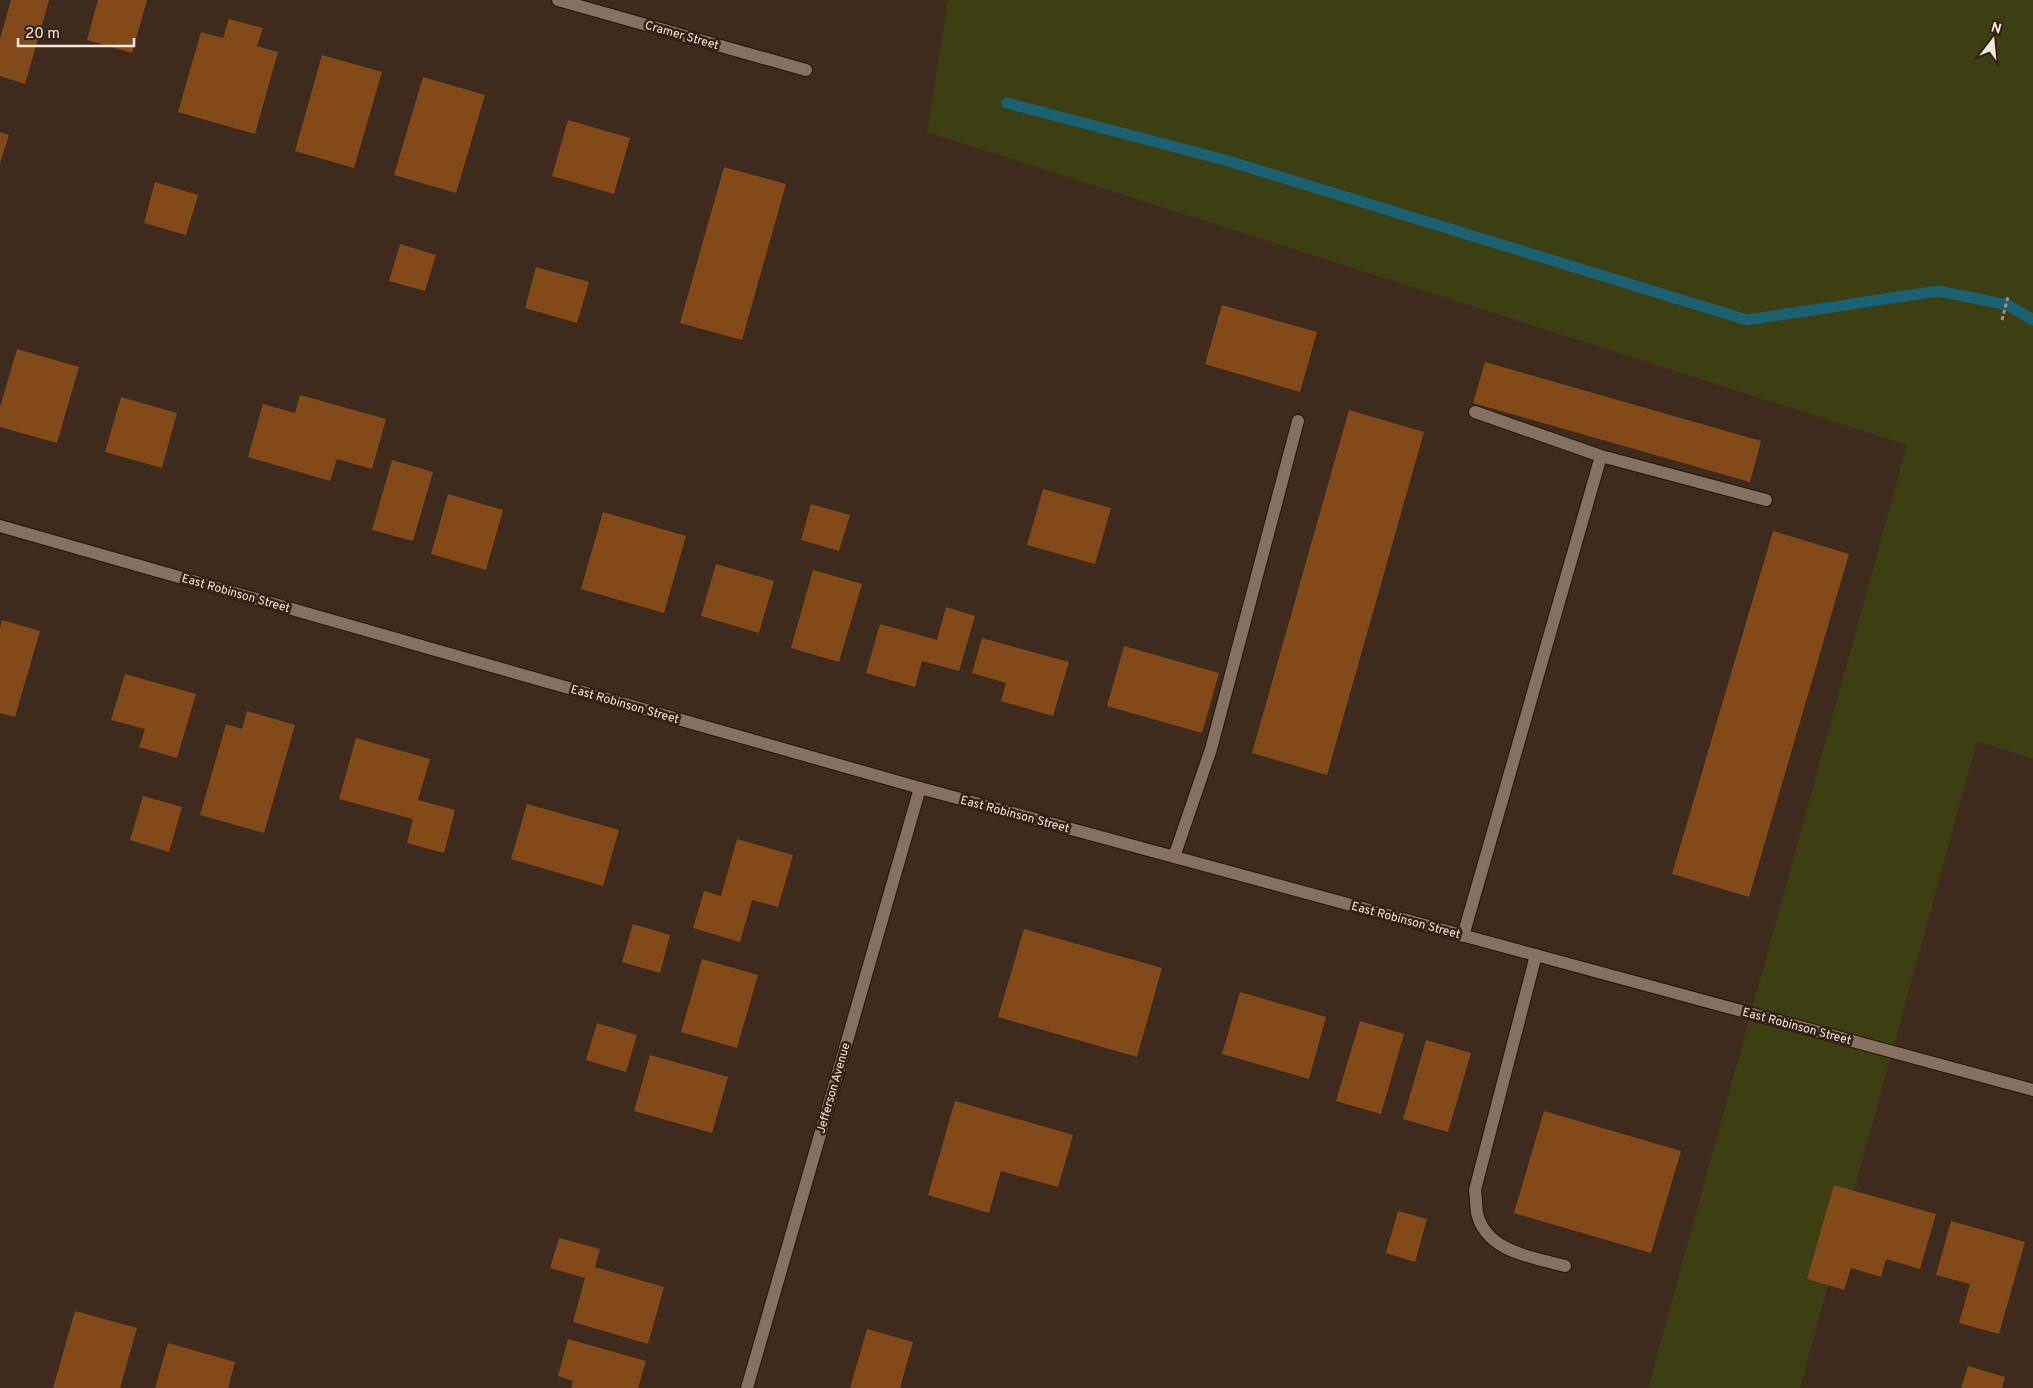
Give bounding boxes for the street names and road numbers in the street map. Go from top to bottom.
street label: Cramer Street [643,18,721,54]
street label: East Robinson Street [180,571,292,617]
street label: East Robinson Street [569,682,681,728]
street label: East Robinson Street [959,793,1071,837]
street label: East Robinson Street [1350,899,1462,943]
street label: East Robinson Street [1741,1005,1853,1049]
street label: Jefferson Avenue [813,1041,855,1135]

